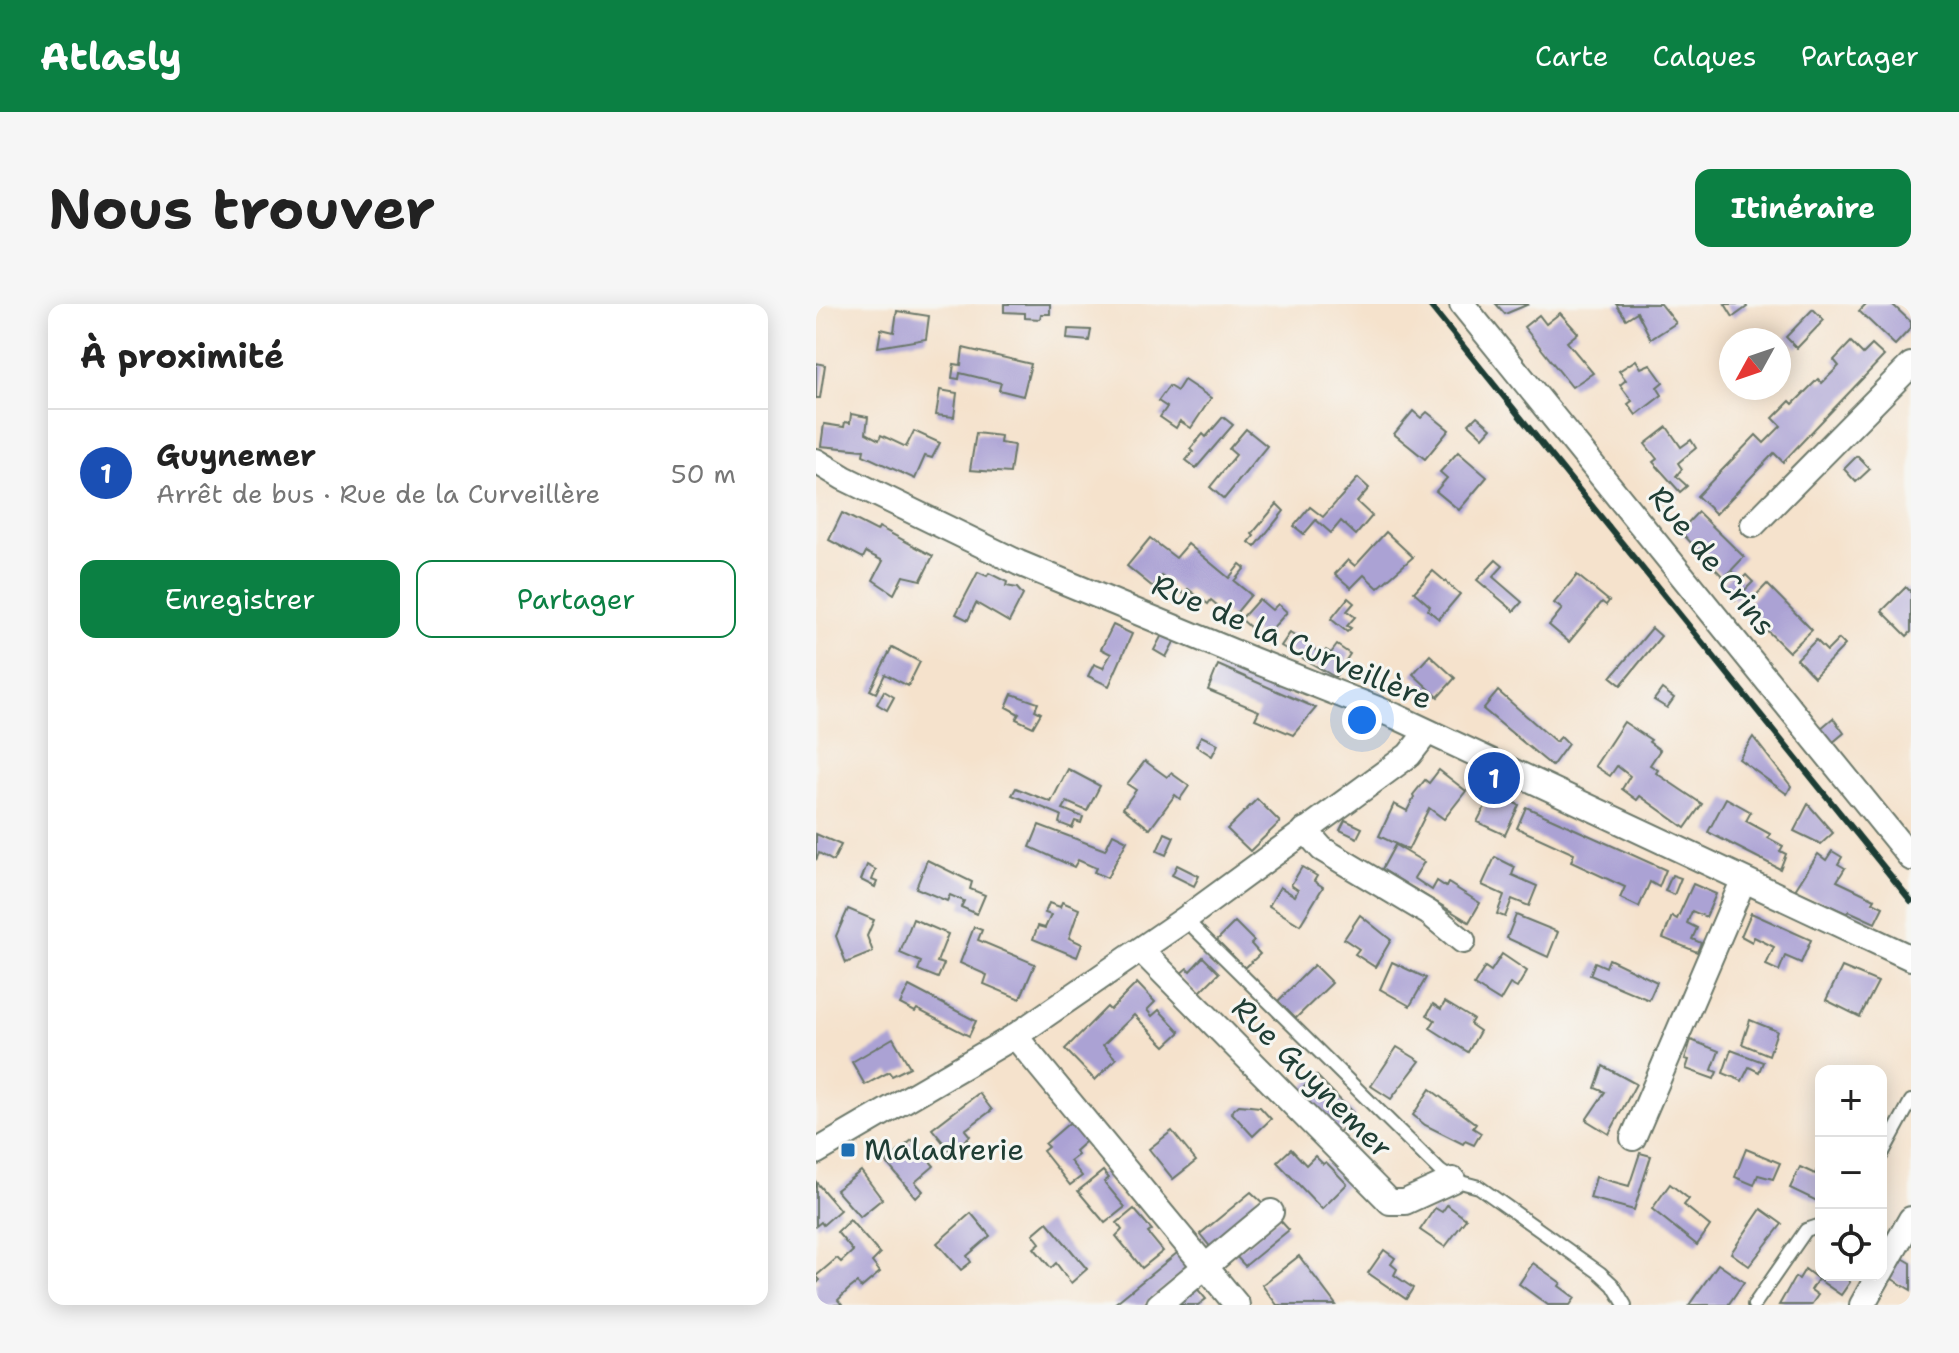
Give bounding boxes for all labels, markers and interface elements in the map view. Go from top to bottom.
text: Atlasly [40,31,182,82]
text: Carte [1535,37,1608,75]
text: Calques [1652,37,1757,75]
text: Partager [1801,37,1919,75]
button: Itinéraire [1695,169,1911,247]
text: Nous trouver [48,171,435,246]
north arrow [1719,328,1791,400]
text: À proximité [80,333,284,379]
text: Guynemer [156,435,316,476]
text: 1 [100,456,112,491]
text: 50 m [671,456,736,491]
text: Arrêt de bus · Rue de la Curveillère [156,476,600,511]
street label: Rue de Crins [1639,477,1786,644]
button: Enregistrer [80,560,400,638]
button: Partager [416,560,736,638]
street label: Rue de la Curveillère [1146,564,1439,719]
your location [1342,700,1382,740]
pin: 1 [1468,748,1520,808]
street label: Rue Guynemer [1223,988,1402,1167]
map controls [1815,1065,1887,1281]
button: + [1815,1065,1887,1137]
place label: Maladrerie [864,1129,1024,1170]
button: − [1815,1137,1887,1209]
marker: Maladrerie [839,1141,857,1159]
button: locate [1815,1209,1887,1281]

